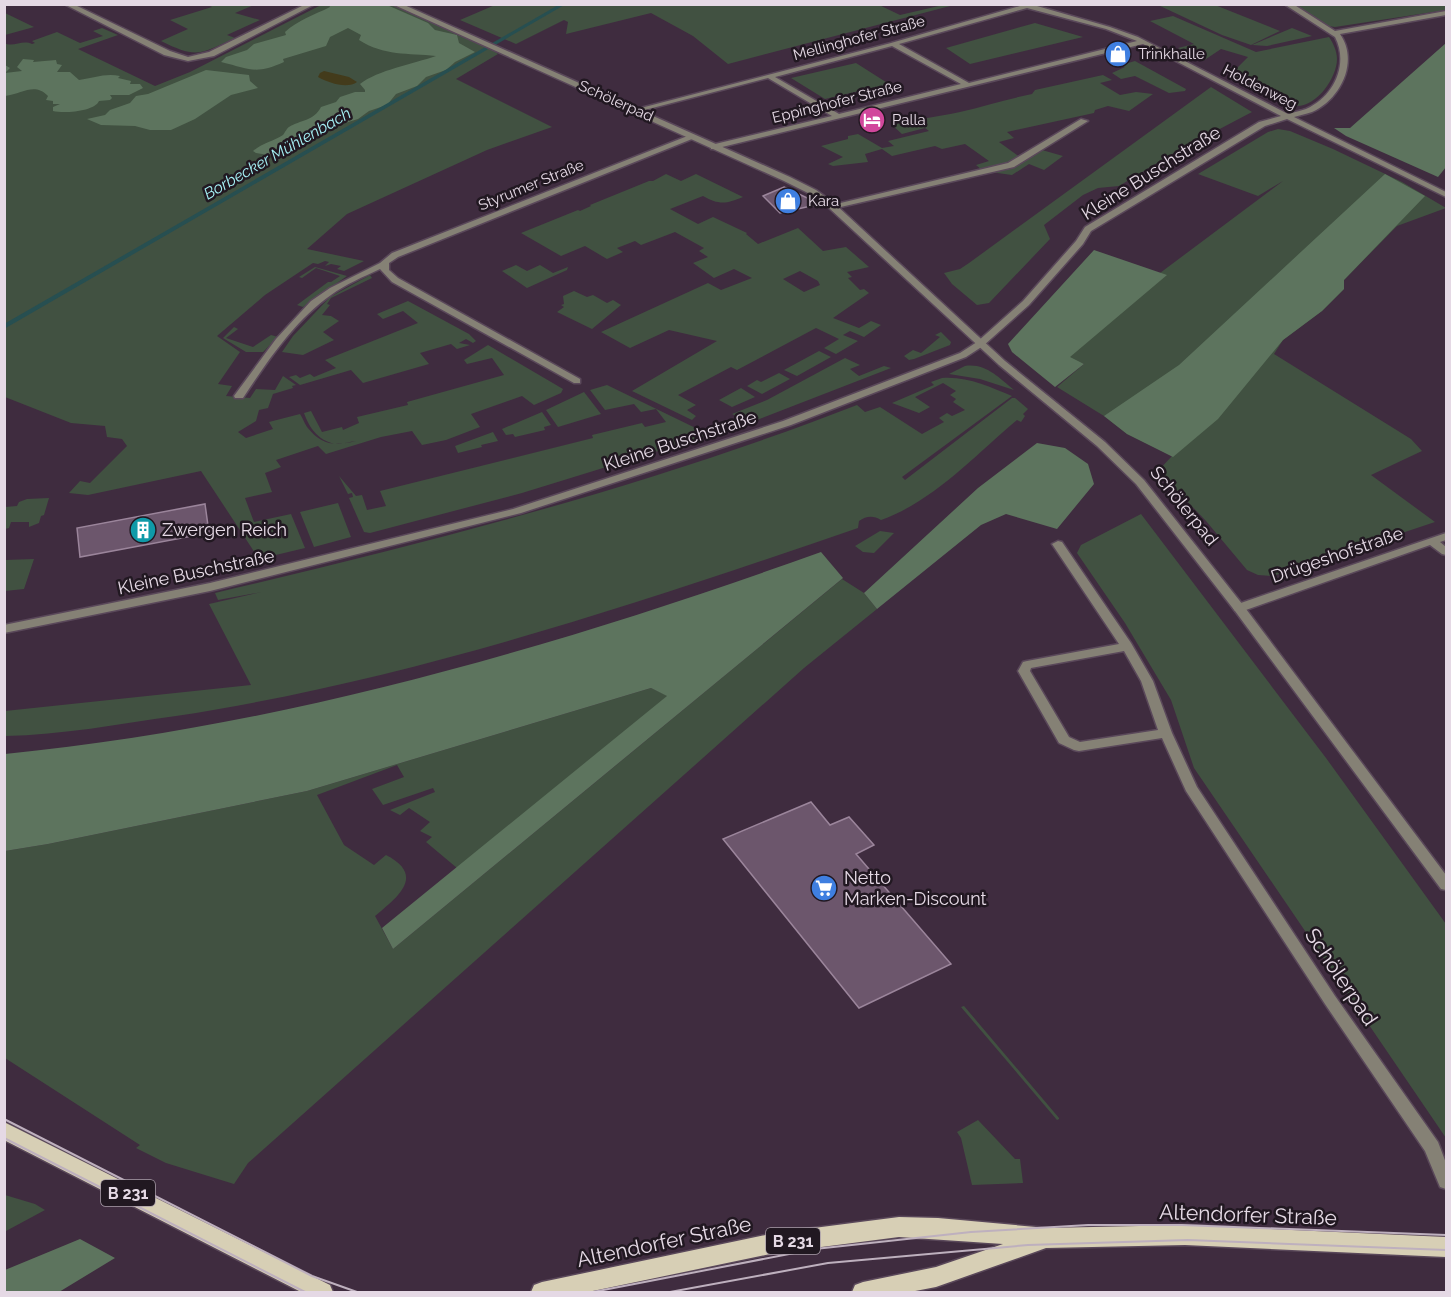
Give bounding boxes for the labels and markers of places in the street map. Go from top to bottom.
shop icon: Trinkhalle [1103,39,1133,69]
place label: Trinkhalle [1138,45,1205,63]
hotel icon: Palla [857,105,887,135]
place label: Palla [892,111,926,129]
shop icon: Kara [773,186,803,216]
place label: Kara [808,192,839,210]
building icon: Zwergen Reich [128,515,158,545]
place label: Zwergen Reich [162,519,287,540]
place label: Netto Marken-Discount [844,867,987,909]
supermarket icon: Netto Marken-Discount [809,873,839,903]

